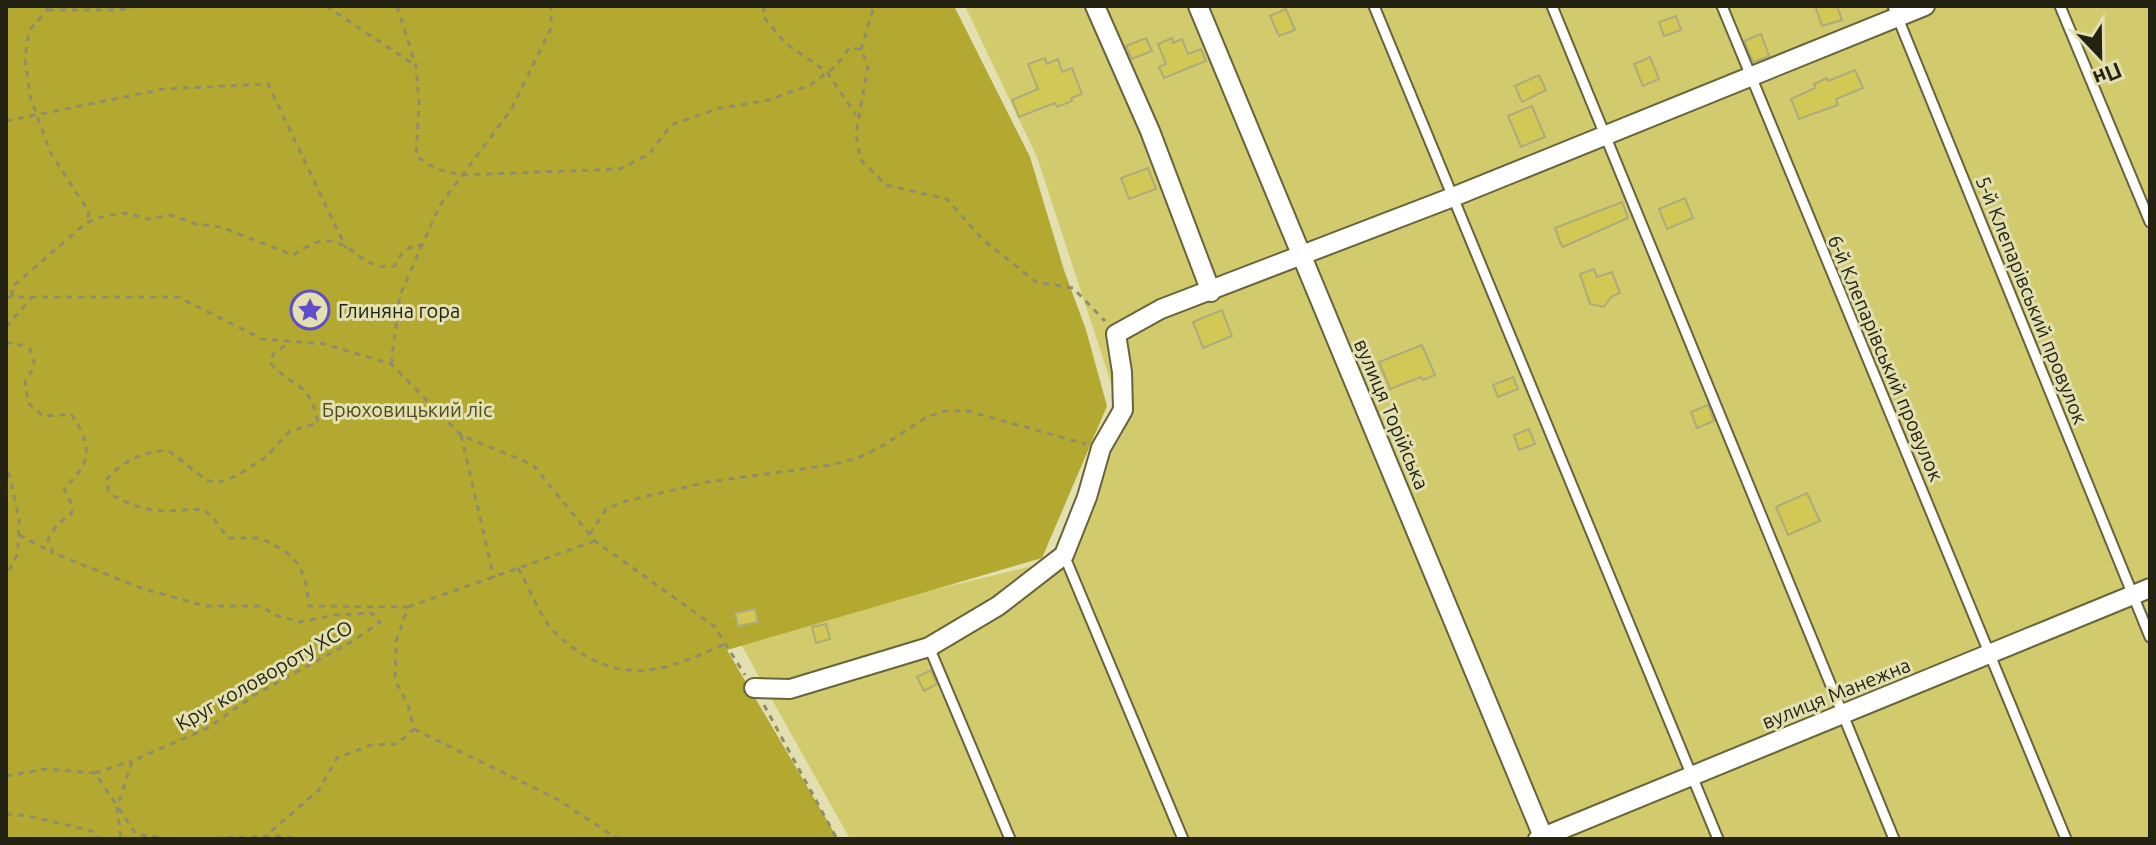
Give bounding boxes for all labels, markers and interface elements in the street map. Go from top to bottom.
north arrow [2060,16,2140,96]
text: Пн [2090,58,2126,92]
street label: 5-й Клепарівський провулок [1972,173,2092,427]
street label: 6-й Клепарівський провулок [1824,231,1948,485]
place icon: Глиняна гора [289,289,331,331]
place label: Глиняна гора [338,299,460,322]
street label: вулиця Торійська [1350,335,1434,493]
park label: Брюховицький ліс [322,398,492,421]
street label: Круг коловороту ХСО [171,615,357,735]
street label: вулиця Манежна [1758,653,1914,733]

